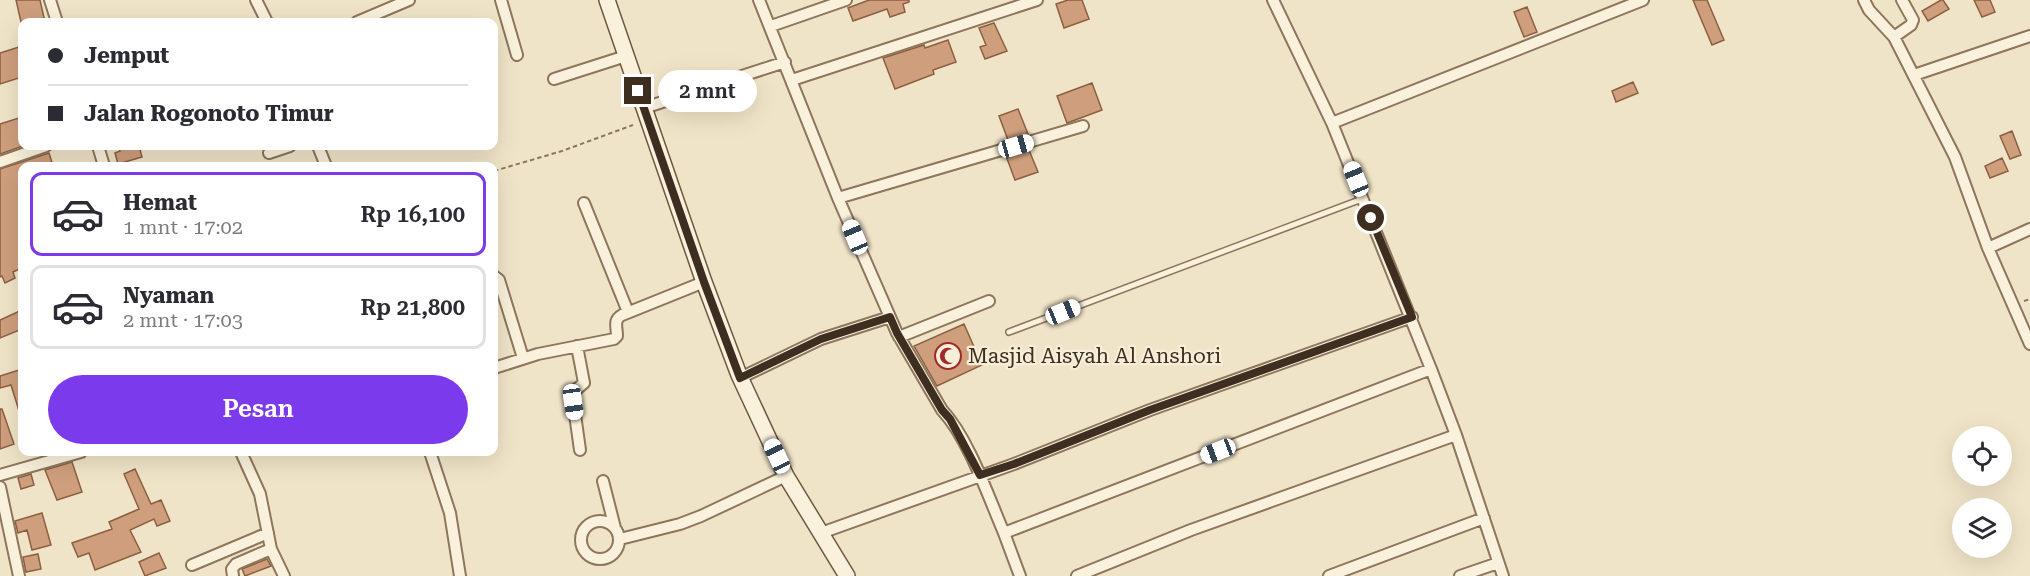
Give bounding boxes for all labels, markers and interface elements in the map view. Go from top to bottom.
text: Jemput [84,43,169,68]
callout: 2 mnt [659,70,758,112]
route end [624,77,651,104]
text: 2 mnt [679,79,736,103]
text: Jalan Rogonoto Timur [84,101,334,126]
car [996,132,1036,160]
car [1341,159,1371,199]
icon: car [51,187,105,241]
text: Hemat [123,190,197,215]
text: Rp 16,100 [360,202,465,227]
route start [1357,204,1384,231]
text: 1 mnt · 17:02 [123,215,243,239]
car [840,217,870,257]
icon: car [51,280,105,334]
text: Nyaman [123,283,214,308]
text: Rp 21,800 [360,295,465,320]
car [1043,297,1083,327]
text: 2 mnt · 17:03 [123,308,243,332]
mosque icon: Masjid Aisyah Al Anshori [933,341,963,371]
place label: Masjid Aisyah Al Anshori [968,344,1221,368]
button: Pesan [48,375,468,444]
car [562,383,584,421]
map controls [1952,426,2012,558]
button: locate [1952,426,2012,486]
car [761,436,793,476]
car [1198,436,1238,466]
button: layers [1952,498,2012,558]

